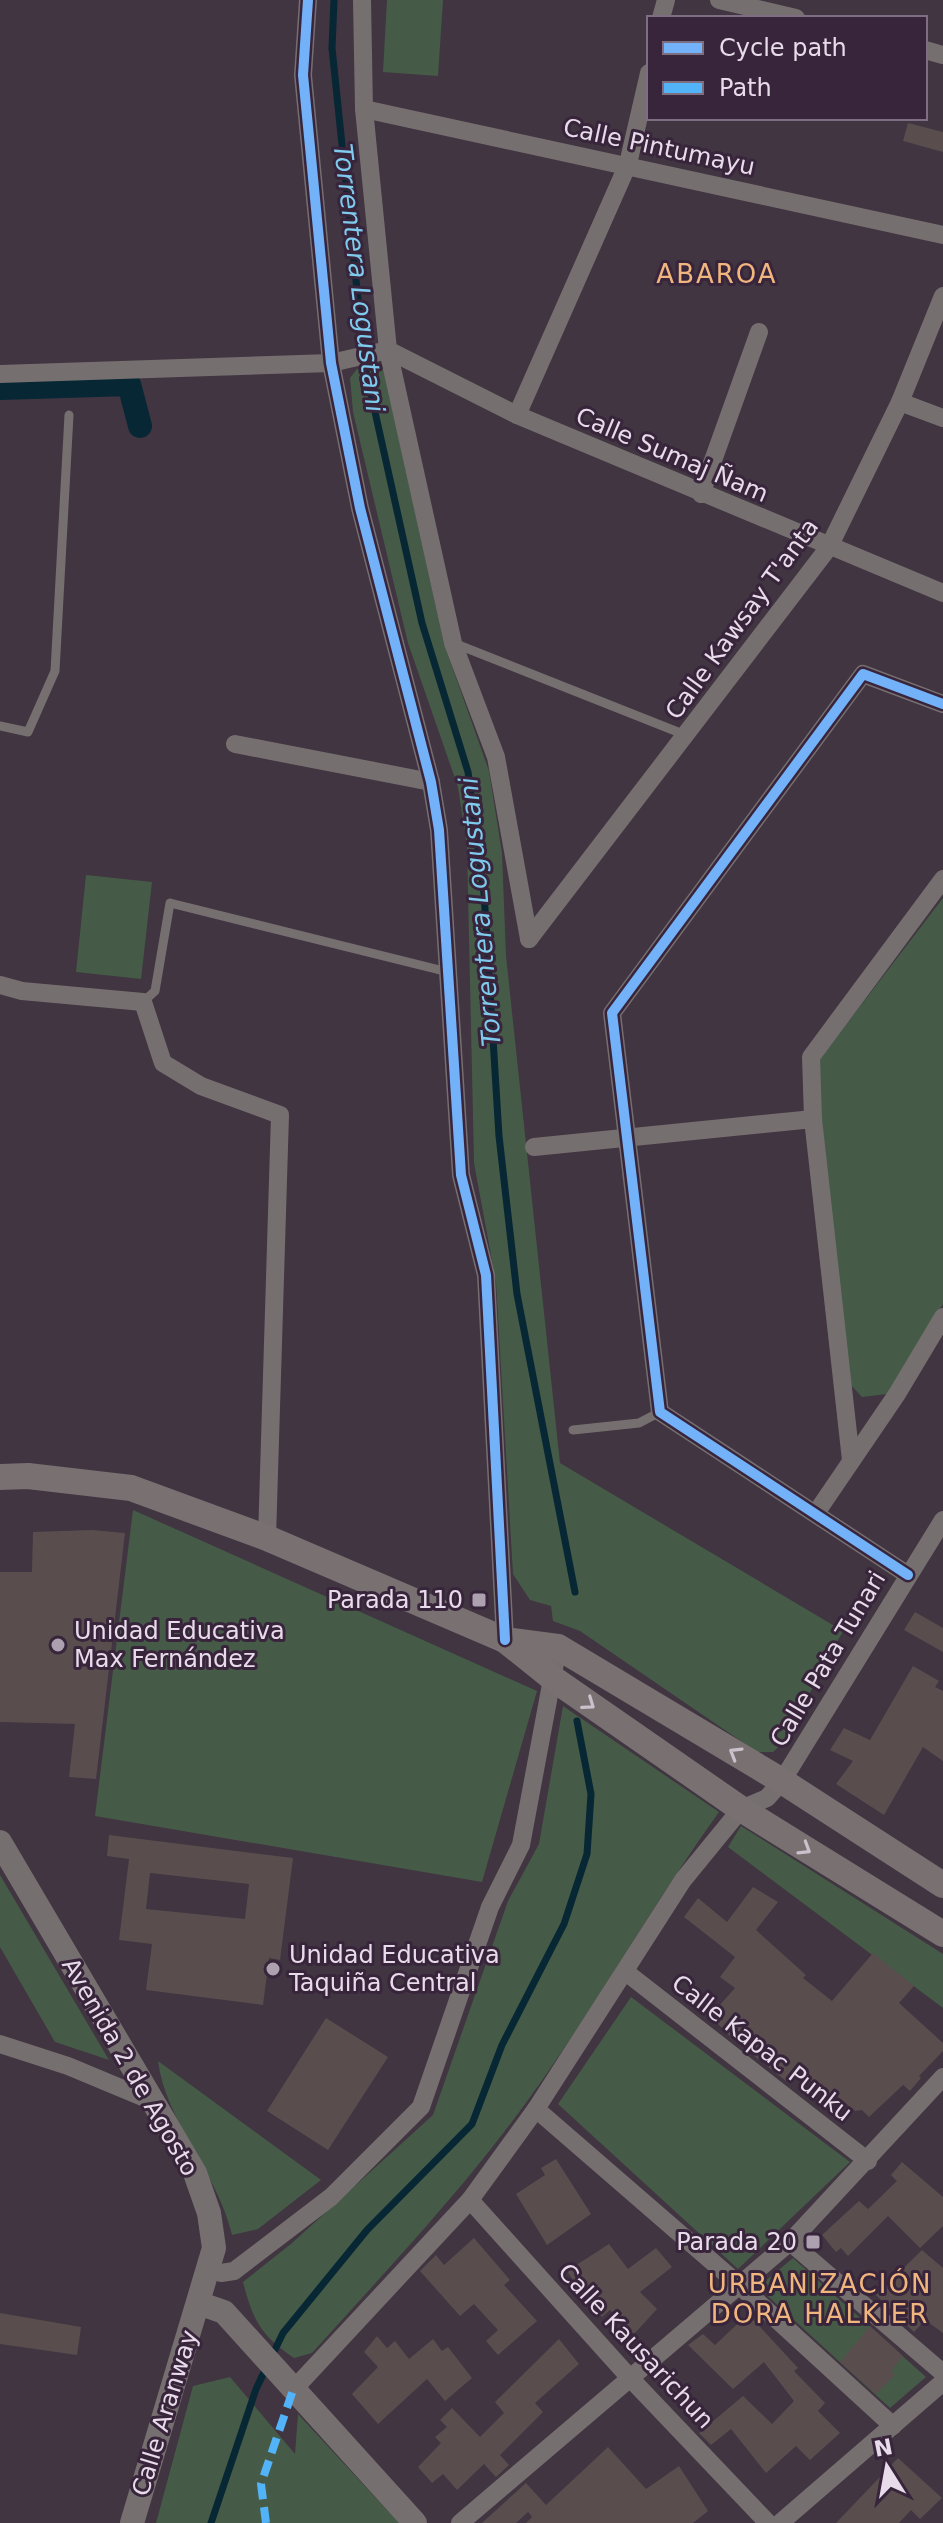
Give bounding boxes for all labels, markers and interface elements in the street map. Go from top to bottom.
legend [647,16,927,120]
text: Cycle path [719,34,847,62]
text: Path [719,74,772,102]
street label: Calle Pintumayu [561,113,757,181]
water label: Torrentera Logustani [328,142,390,415]
district label: ABAROA [656,259,778,289]
street label: Calle Sumaj Ñam [572,400,773,508]
street label: Calle Kawsay T'anta [660,513,824,725]
water label: Torrentera Logustani [453,775,507,1048]
street label: Calle Pata Tunari [765,1566,891,1752]
place label: Parada 110 [327,1586,463,1614]
marker: Parada 110 [470,1591,488,1609]
place label: Unidad Educativa Max Fernández [74,1617,285,1673]
marker: Unidad Educativa Max Fernández [49,1636,67,1654]
one-way arrow [581,1694,595,1709]
one-way arrow [729,1747,744,1763]
one-way arrow [796,1839,811,1855]
place label: Unidad Educativa Taquiña Central [288,1941,500,1997]
street label: Avenida 2 de Agosto [56,1953,204,2181]
marker: Unidad Educativa Taquiña Central [264,1960,282,1978]
street label: Calle Kapac Punku [666,1969,858,2127]
place label: Parada 20 [676,2228,797,2256]
marker: Parada 20 [804,2233,822,2251]
street label: Calle Kausarichun [552,2258,720,2434]
district label: URBANIZACIÓN DORA HALKIER [708,2268,932,2329]
street label: Calle Aranway [126,2327,204,2499]
north arrow [847,2427,927,2507]
text: N [872,2434,895,2462]

